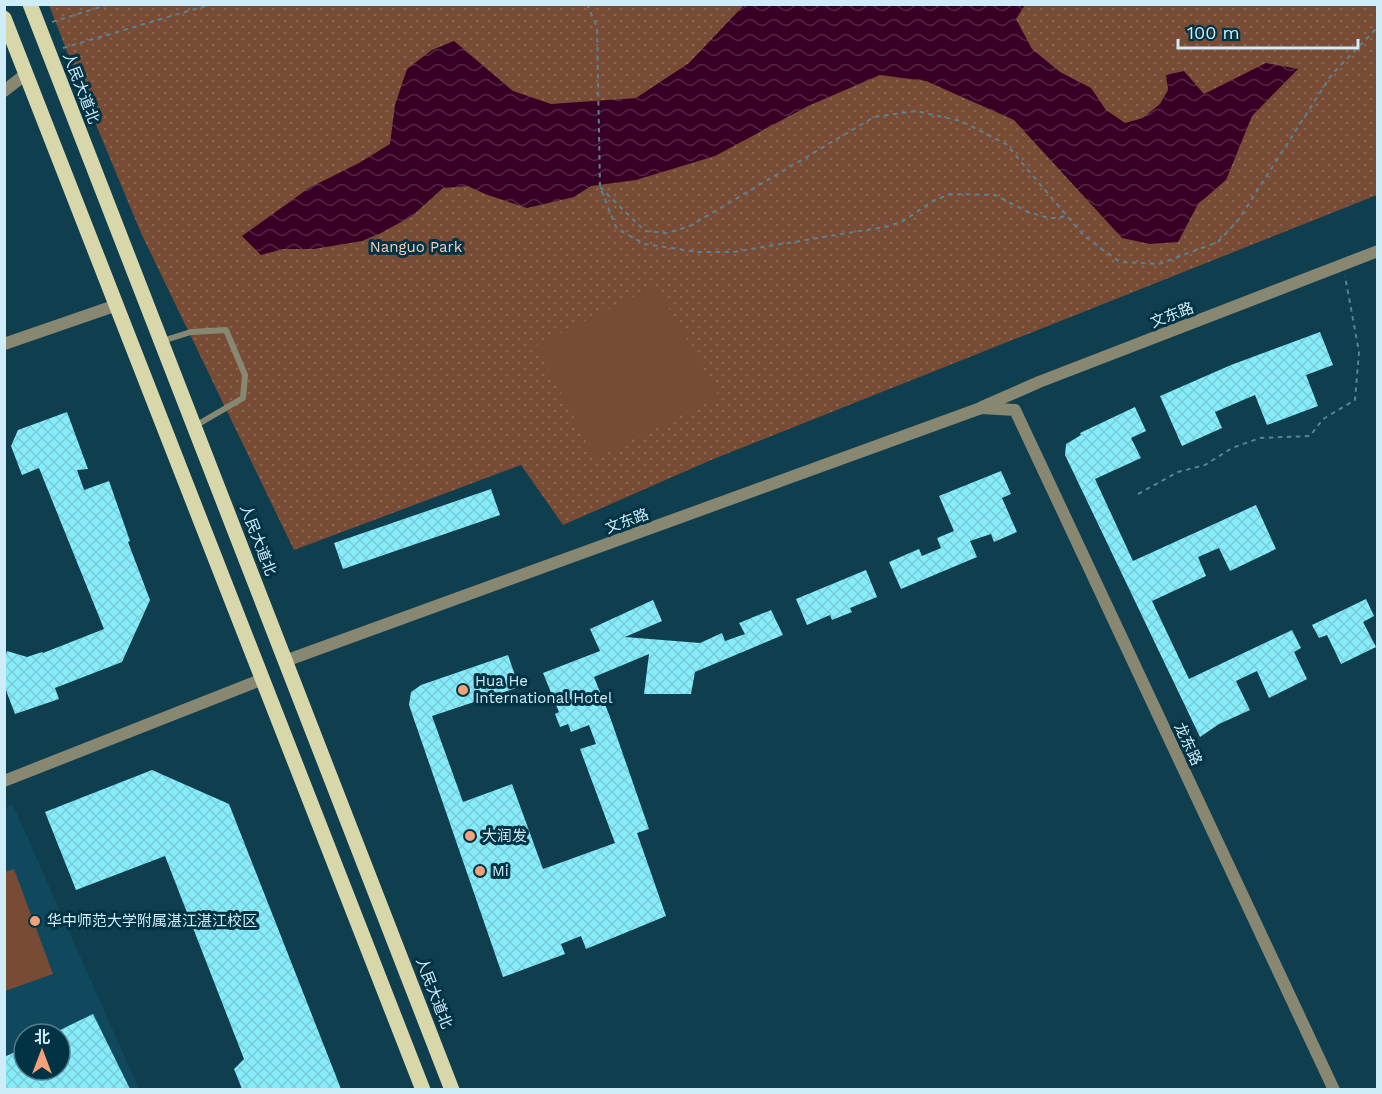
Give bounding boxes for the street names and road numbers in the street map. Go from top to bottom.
street label: 人民大道北 [59,50,103,126]
street label: 文东路 [1148,299,1196,331]
street label: 人民大道北 [236,502,280,578]
street label: 文东路 [603,505,651,537]
street label: 龙东路 [1170,720,1206,768]
street label: 人民大道北 [412,955,456,1031]

